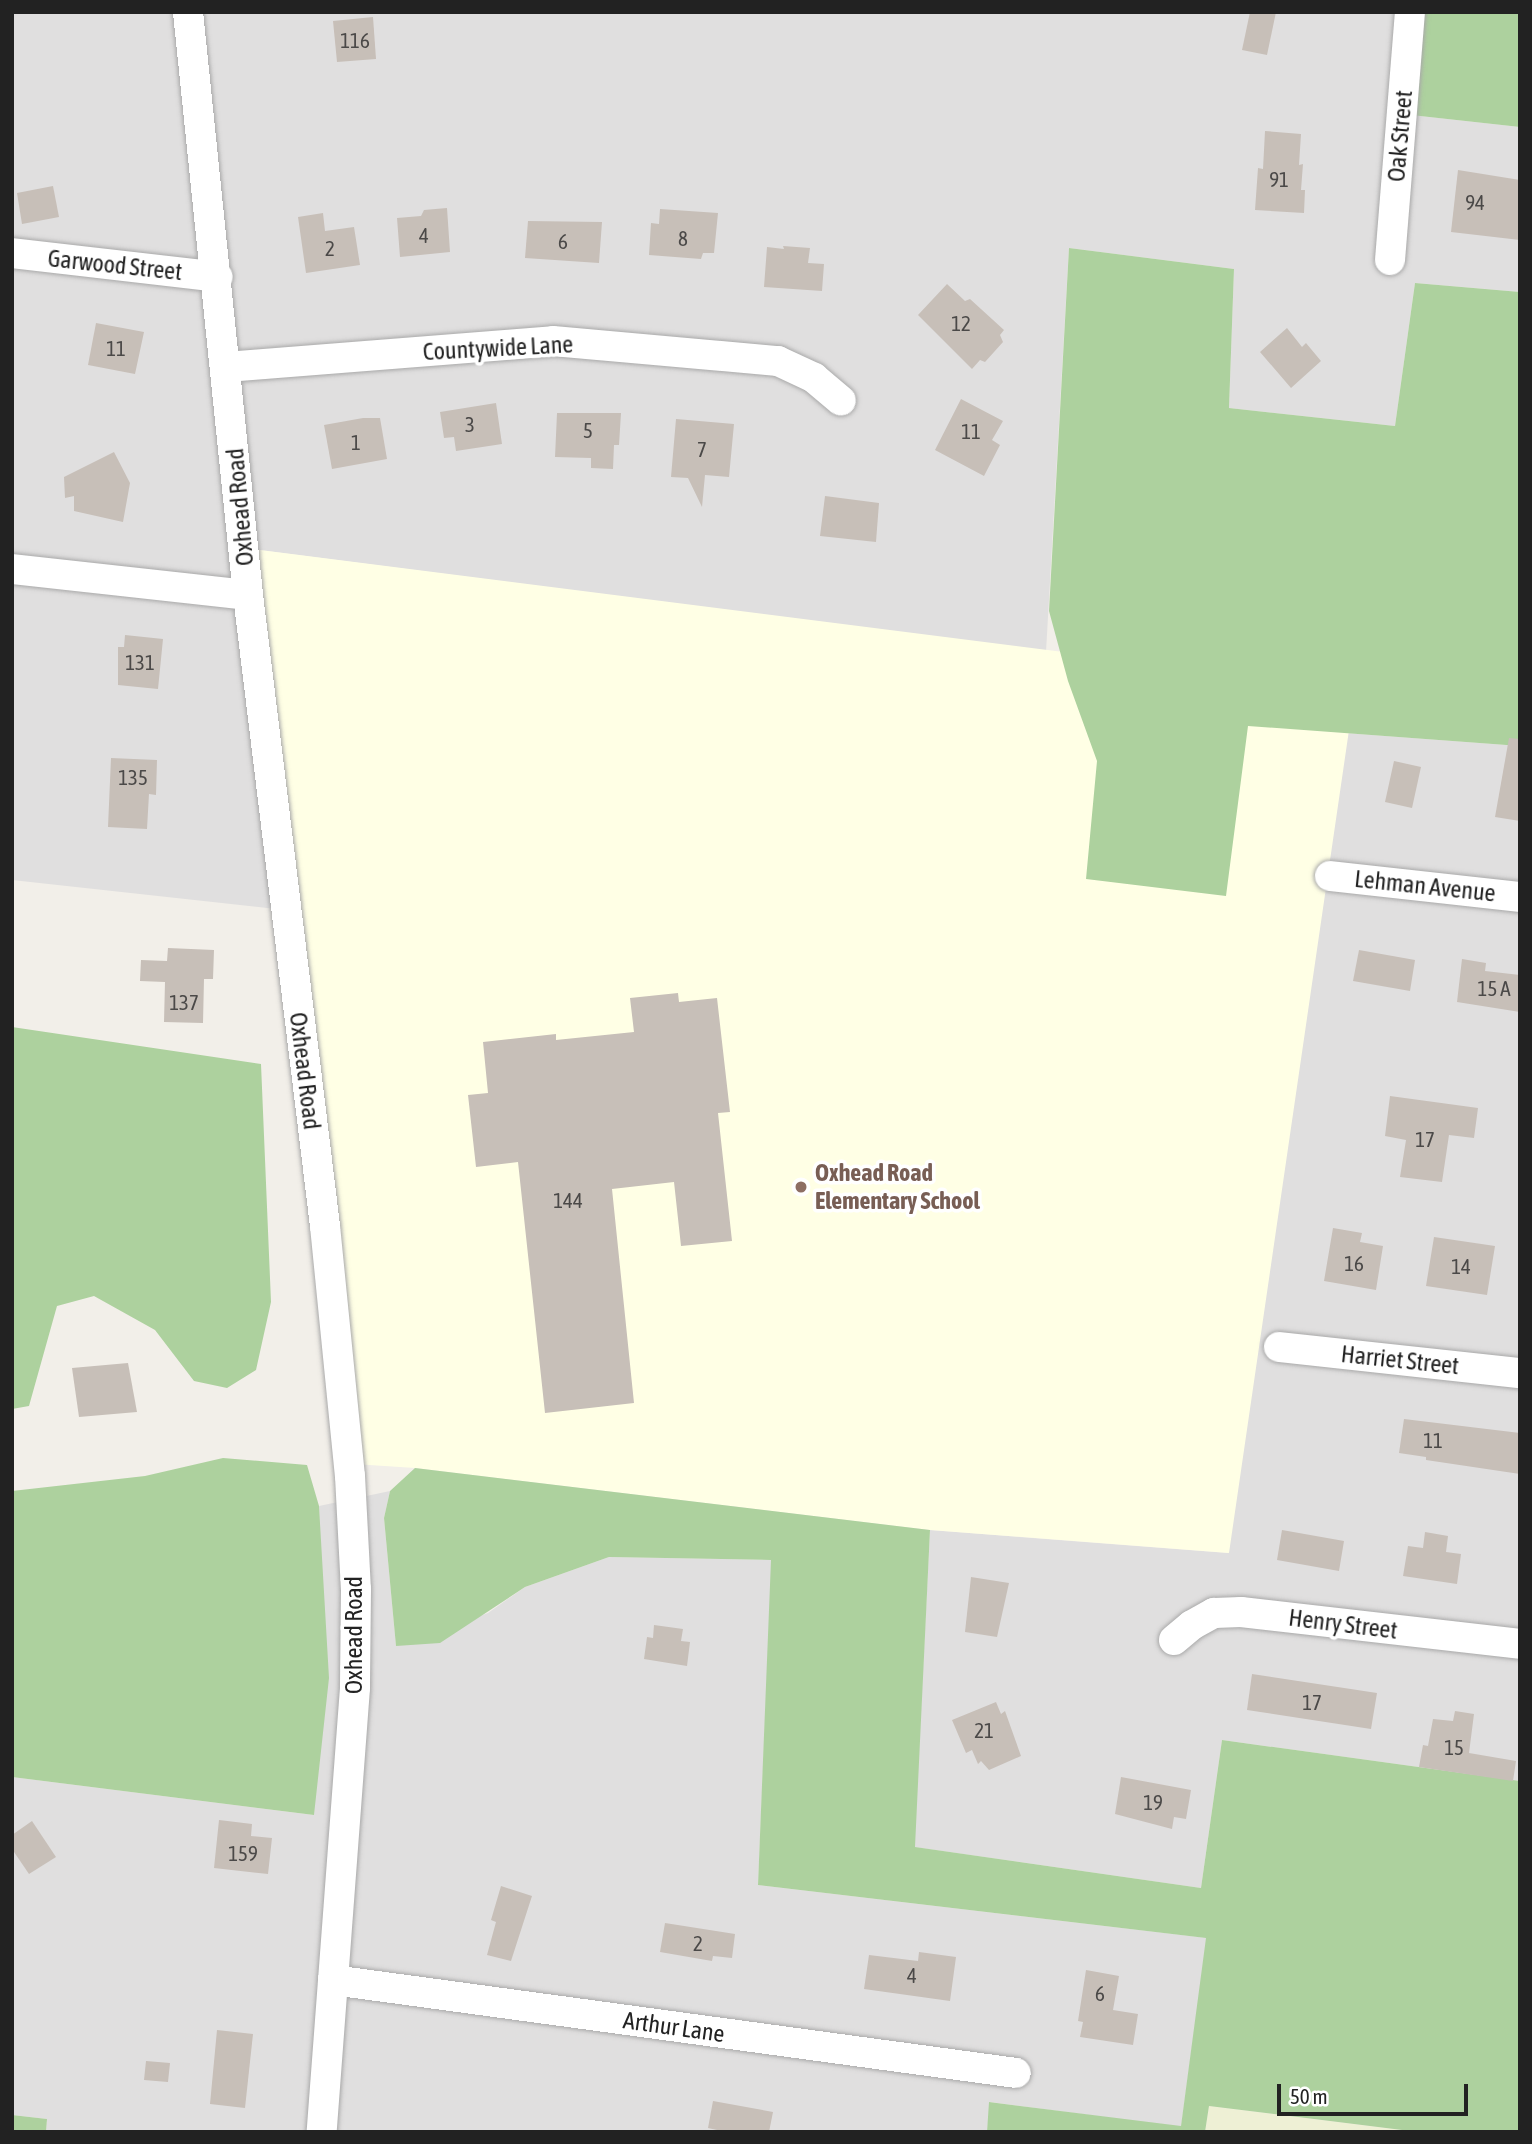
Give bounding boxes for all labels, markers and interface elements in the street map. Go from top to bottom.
house number: 116 [340,27,370,53]
street label: Oak Street [1382,89,1418,183]
house number: 91 [1269,166,1289,192]
house number: 94 [1465,189,1485,215]
house number: 4 [419,222,429,248]
house number: 8 [678,225,688,251]
house number: 6 [558,228,568,254]
house number: 2 [325,235,335,261]
street label: Garwood Street [46,244,184,286]
house number: 12 [951,310,971,336]
street label: Countywide Lane [422,330,574,366]
house number: 11 [106,335,126,361]
house number: 3 [465,411,475,437]
house number: 5 [583,417,593,443]
house number: 11 [961,418,981,444]
house number: 1 [351,429,361,455]
house number: 7 [697,436,707,462]
street label: Oxhead Road [221,447,259,567]
house number: 131 [125,649,155,675]
house number: 135 [118,764,148,790]
street label: Lehman Avenue [1353,864,1497,908]
house number: 15 A [1478,975,1510,1001]
house number: 137 [169,989,199,1015]
street label: Oxhead Road [284,1011,326,1131]
house number: 17 [1415,1126,1435,1152]
place label: Oxhead Road Elementary School [815,1159,980,1215]
marker: Oxhead Road Elementary School [793,1179,809,1195]
house number: 144 [553,1187,583,1213]
house number: 16 [1344,1250,1364,1276]
house number: 14 [1451,1253,1471,1279]
street label: Harriet Street [1340,1339,1460,1381]
house number: 11 [1423,1427,1443,1453]
street label: Oxhead Road [340,1576,368,1694]
street label: Henry Street [1287,1603,1399,1645]
house number: 17 [1302,1689,1322,1715]
house number: 21 [974,1717,994,1743]
house number: 15 [1444,1734,1464,1760]
house number: 19 [1143,1789,1163,1815]
house number: 159 [228,1840,258,1866]
house number: 2 [693,1930,703,1956]
house number: 4 [907,1962,917,1988]
house number: 6 [1095,1980,1105,2006]
street label: Arthur Lane [621,2006,727,2048]
scale bar [1280,2070,1471,2114]
text: 50 m [1290,2084,1328,2108]

